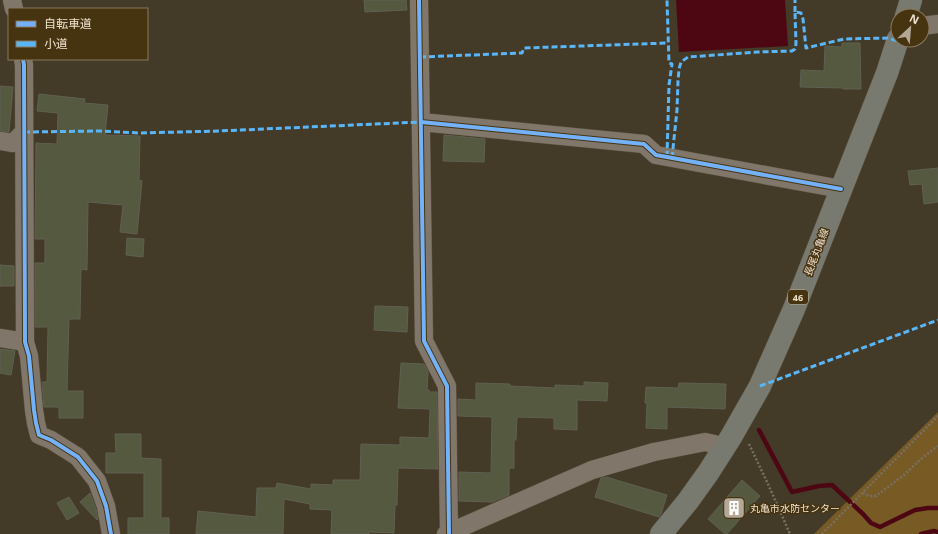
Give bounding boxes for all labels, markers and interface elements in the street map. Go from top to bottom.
legend [8,8,148,60]
north arrow [890,8,930,48]
text: N [907,10,922,27]
text: 自転車道 [44,15,92,32]
text: 小道 [44,35,68,52]
street label: 長尾丸亀線 [801,226,831,278]
road number: 46 [788,290,808,304]
building icon: 丸亀市水防センター [721,495,747,521]
place label: 丸亀市水防センター [750,501,840,515]

